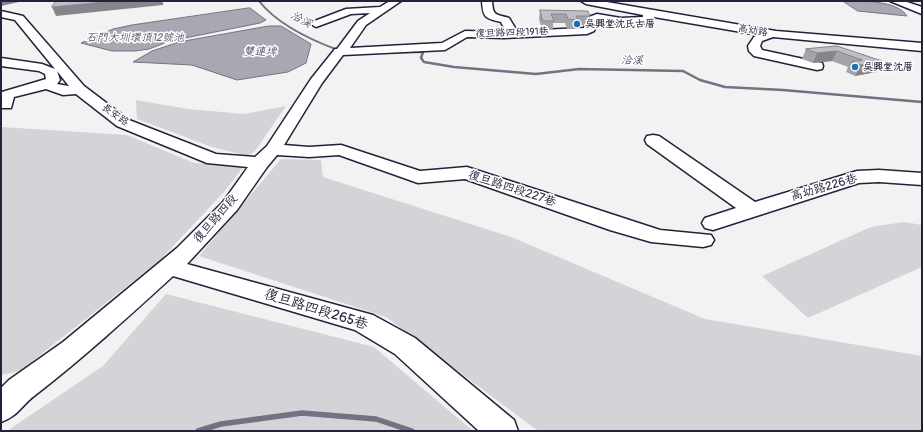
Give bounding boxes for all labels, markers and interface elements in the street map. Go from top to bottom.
water label: 洽溪 [288,9,314,31]
place label: 吳興堂沈氏古厝 [585,18,655,30]
marker: 吳興堂沈氏古厝 [572,19,582,29]
street label: 高幼路 [737,23,769,39]
street label: 復旦路四段191巷 [475,26,549,40]
water label: 石門大圳環頂12號池 [86,31,184,45]
water label: 雙連埤 [244,45,276,59]
water label: 洽溪 [621,54,643,68]
place label: 吳興堂沈厝 [863,61,913,73]
marker: 吳興堂沈厝 [850,62,860,72]
street label: 長安路 [99,101,131,129]
street label: 復旦路四段227巷 [466,168,558,210]
street label: 高幼路226巷 [789,172,859,204]
street label: 復旦路四段 [191,192,241,246]
street label: 復旦路四段265巷 [262,286,370,334]

